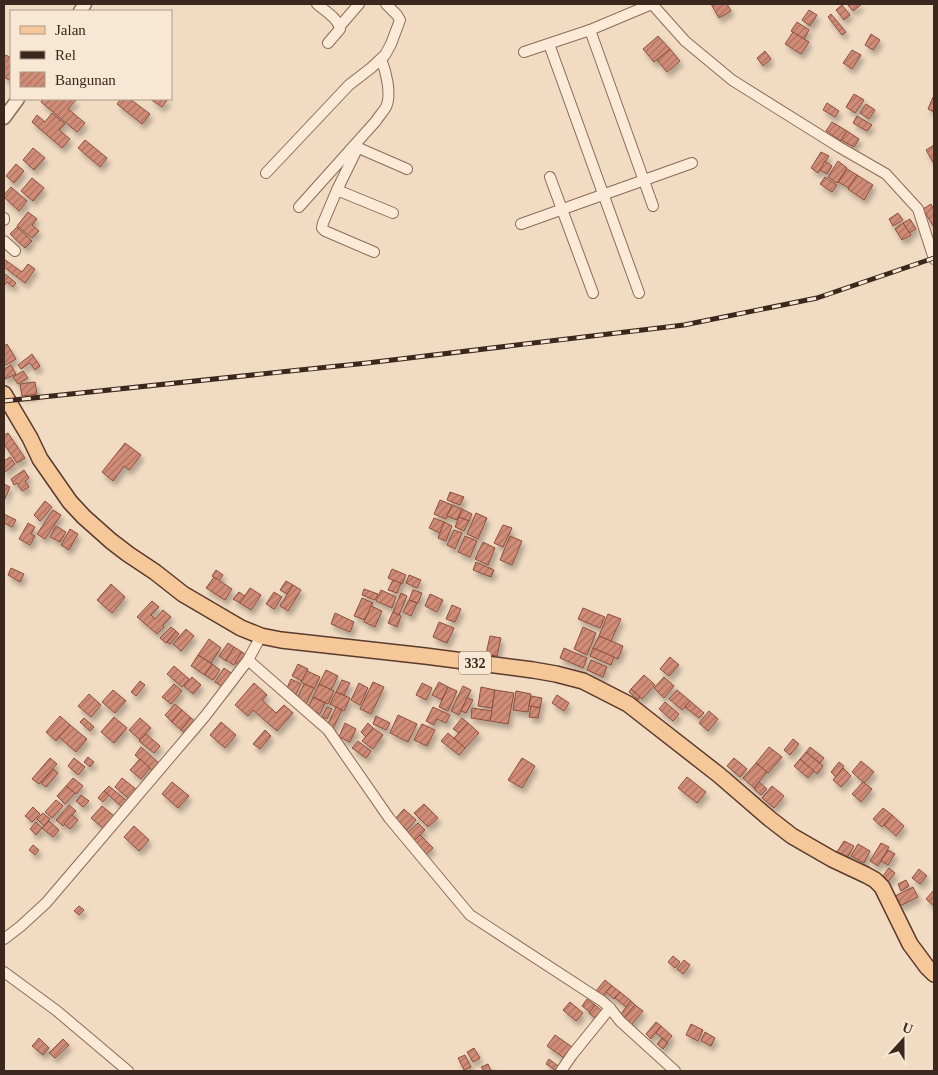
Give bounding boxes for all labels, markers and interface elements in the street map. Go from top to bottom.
legend [10,10,172,100]
text: Jalan [55,22,86,38]
text: Rel [55,47,76,63]
text: Bangunan [55,72,116,88]
road number: 332 [459,651,491,674]
north arrow [878,1015,928,1065]
text: U [900,1020,915,1037]

